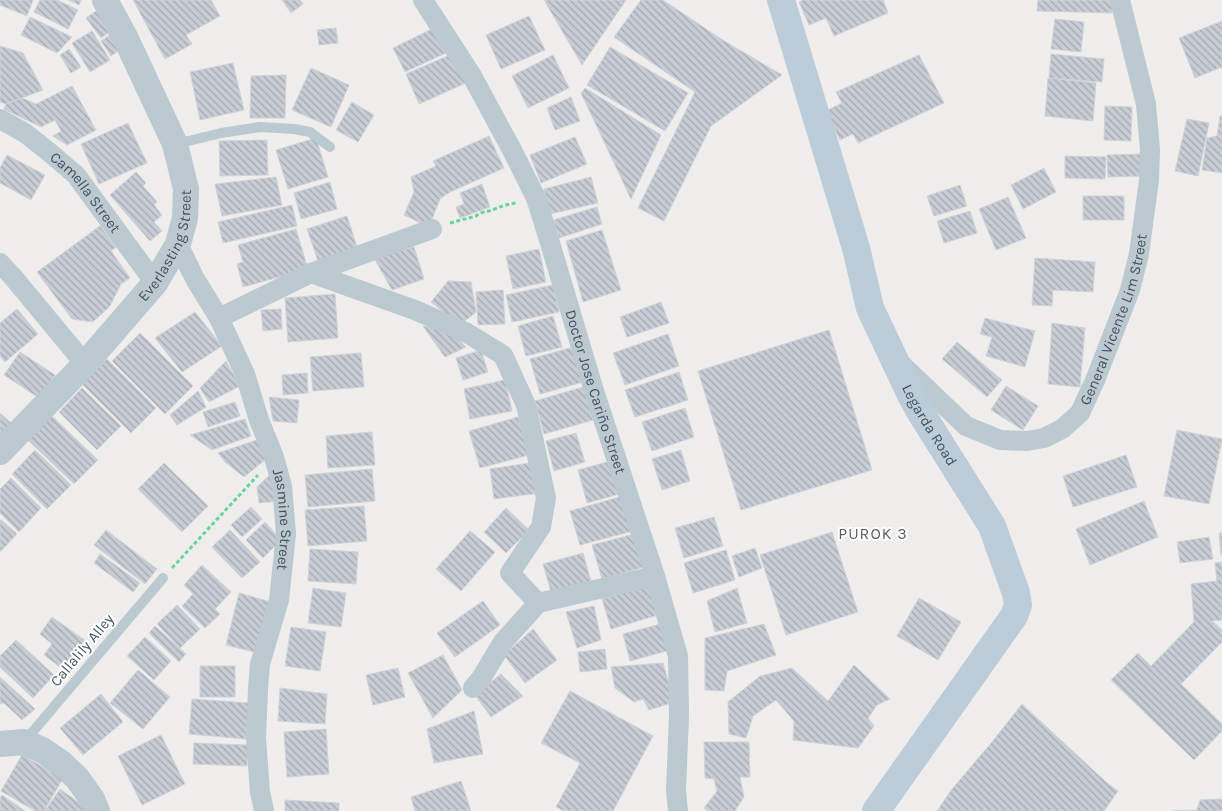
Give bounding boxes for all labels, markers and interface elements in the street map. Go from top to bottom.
street label: Camella Street [47,148,125,237]
street label: Everlasting Street [134,189,195,305]
street label: General Vicente Lim Street [1076,233,1151,408]
street label: Doctor Jose Cariño Street [561,307,630,477]
street label: Legarda Road [898,381,961,469]
street label: Jasmine Street [269,467,295,572]
district label: PUROK 3 [838,524,908,543]
street label: Callalily Alley [46,610,118,690]

